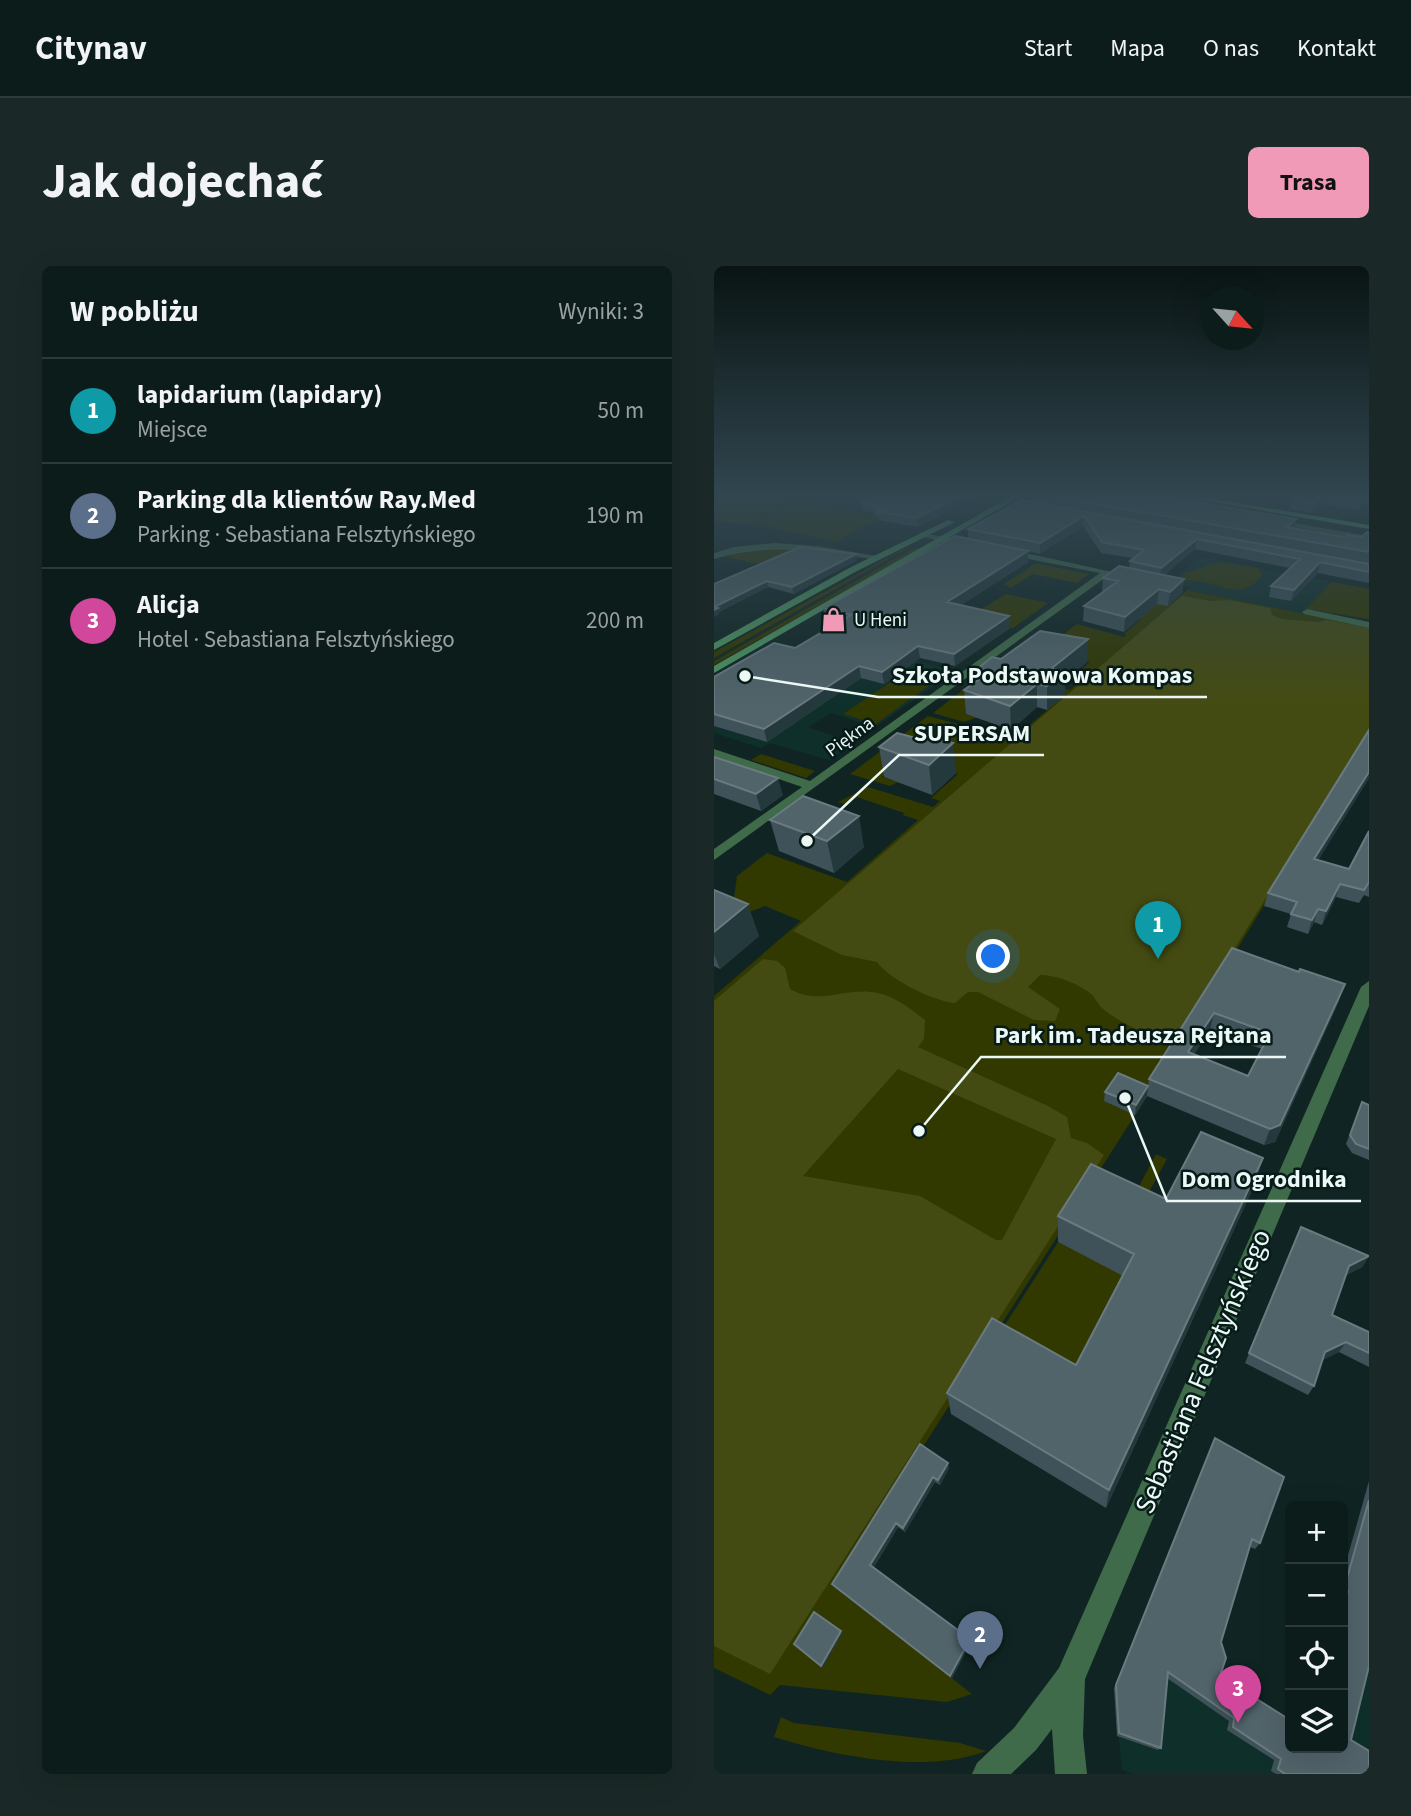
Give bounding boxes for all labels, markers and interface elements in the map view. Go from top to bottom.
text: Citynav [35,25,147,72]
text: Start [1024,31,1072,66]
text: Mapa [1110,31,1165,66]
text: O nas [1203,31,1259,66]
text: Kontakt [1297,31,1376,66]
text: Jak dojechać [42,147,323,217]
button: Trasa [1248,147,1369,218]
north arrow [1201,287,1264,350]
text: W pobliżu [70,290,199,333]
text: Wyniki: 3 [558,295,644,328]
text: lapidarium (lapidary) [137,376,382,413]
text: 1 [87,394,99,427]
text: 50 m [597,394,644,427]
text: Miejsce [137,413,208,446]
text: Parking dla klientów Ray.Med [137,481,476,518]
text: 2 [87,499,99,532]
text: 190 m [586,499,644,532]
text: Parking · Sebastiana Felsztyńskiego [137,518,476,551]
text: Alicja [137,586,200,623]
text: 3 [87,604,99,637]
text: 200 m [586,604,644,637]
shop icon: U Heni [820,605,848,633]
place label: U Heni [854,607,907,634]
text: Hotel · Sebastiana Felsztyńskiego [137,623,455,656]
callout: Szkoła Podstawowa Kompas [878,652,1207,697]
text: Szkoła Podstawowa Kompas [892,658,1192,693]
street label: Piękna [820,710,880,764]
callout: SUPERSAM [899,710,1044,755]
text: SUPERSAM [914,716,1030,751]
pin: 1 [1135,901,1181,959]
your location [976,939,1010,973]
callout: Park im. Tadeusza Rejtana [981,1012,1286,1057]
text: Park im. Tadeusza Rejtana [994,1018,1272,1053]
callout: Dom Ogrodnika [1167,1156,1361,1201]
text: Dom Ogrodnika [1181,1162,1347,1197]
street label: Sebastiana Felsztyńskiego [1125,1223,1281,1520]
map controls [1285,1501,1348,1753]
button: + [1285,1501,1348,1564]
button: − [1285,1564,1348,1627]
pin: 2 [957,1611,1003,1669]
button: locate [1285,1627,1348,1690]
pin: 3 [1215,1665,1261,1723]
button: layers [1285,1690,1348,1753]

